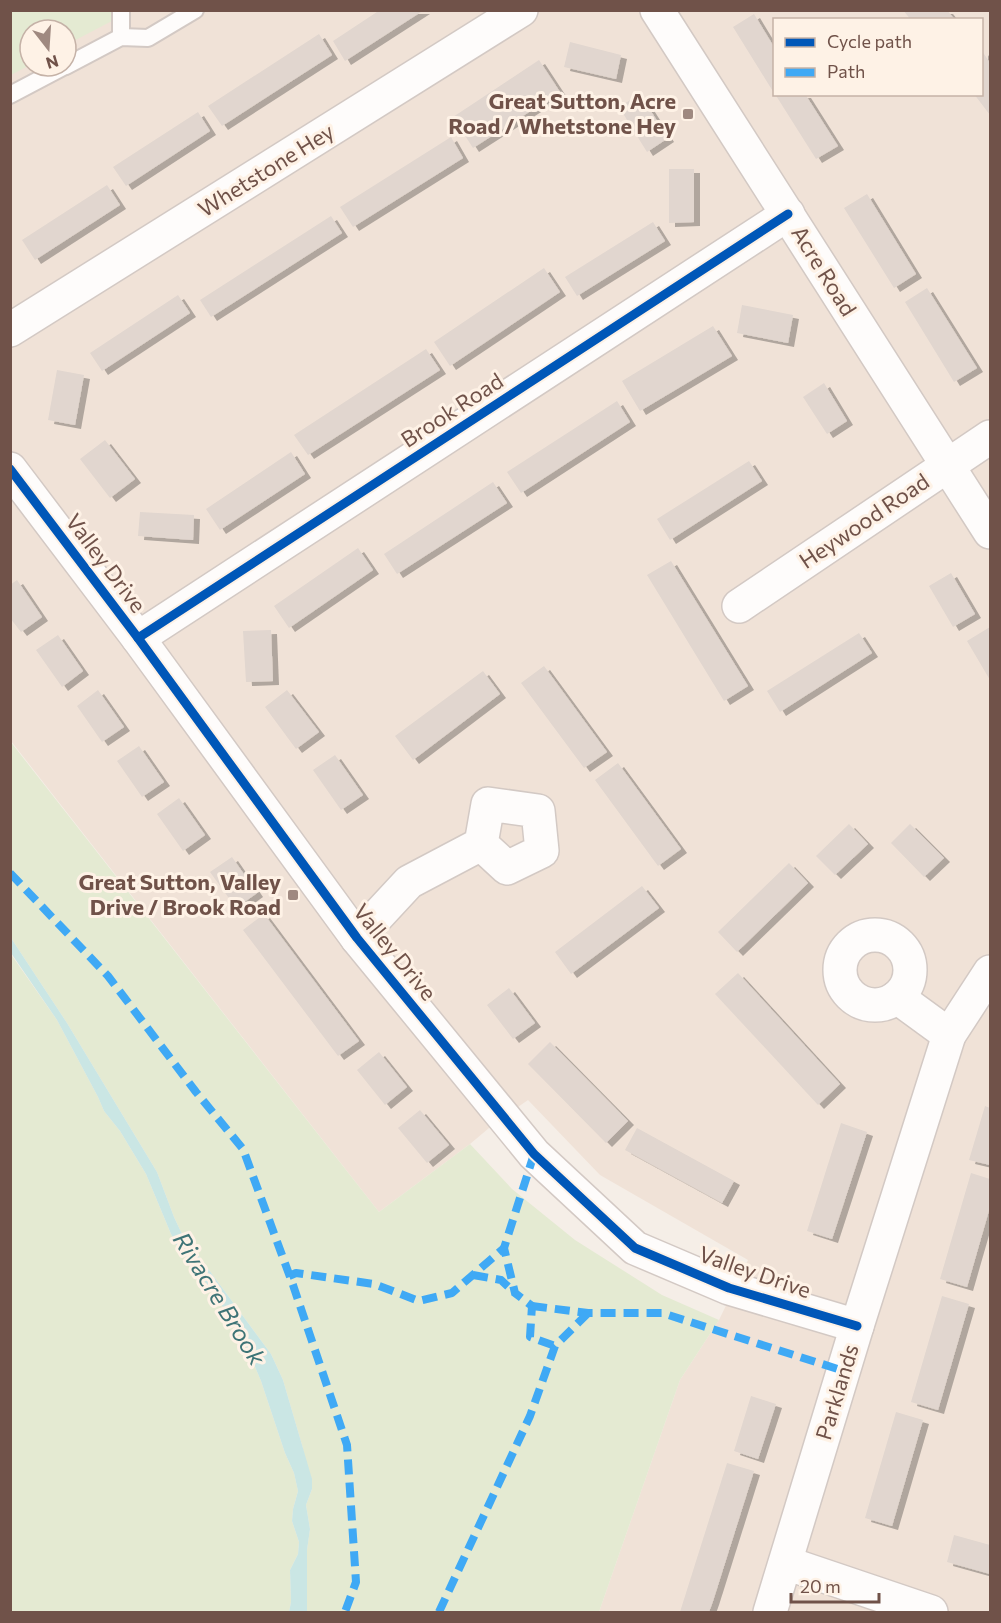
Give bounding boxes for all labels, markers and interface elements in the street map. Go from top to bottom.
north arrow [18,18,78,78]
legend [773,18,983,96]
text: Cycle path [827,30,912,52]
text: N [44,52,61,74]
text: Path [827,60,865,82]
place label: Great Sutton, Acre Road / Whetstone Hey [448,87,676,139]
marker: Great Sutton, Acre Road / Whetstone Hey [681,107,695,121]
street label: Whetstone Hey [193,117,339,222]
street label: Acre Road [786,221,863,321]
street label: Brook Road [396,367,508,453]
street label: Heywood Road [794,467,934,574]
street label: Valley Drive [61,508,152,617]
place label: Great Sutton, Valley Drive / Brook Road [78,868,281,920]
marker: Great Sutton, Valley Drive / Brook Road [286,888,300,902]
street label: Valley Drive [348,898,443,1006]
water label: Rivacre Brook [168,1226,273,1371]
street label: Valley Drive [696,1240,815,1303]
street label: Parklands [809,1341,864,1443]
scale bar [791,1566,880,1604]
text: 20 m [800,1575,841,1597]

